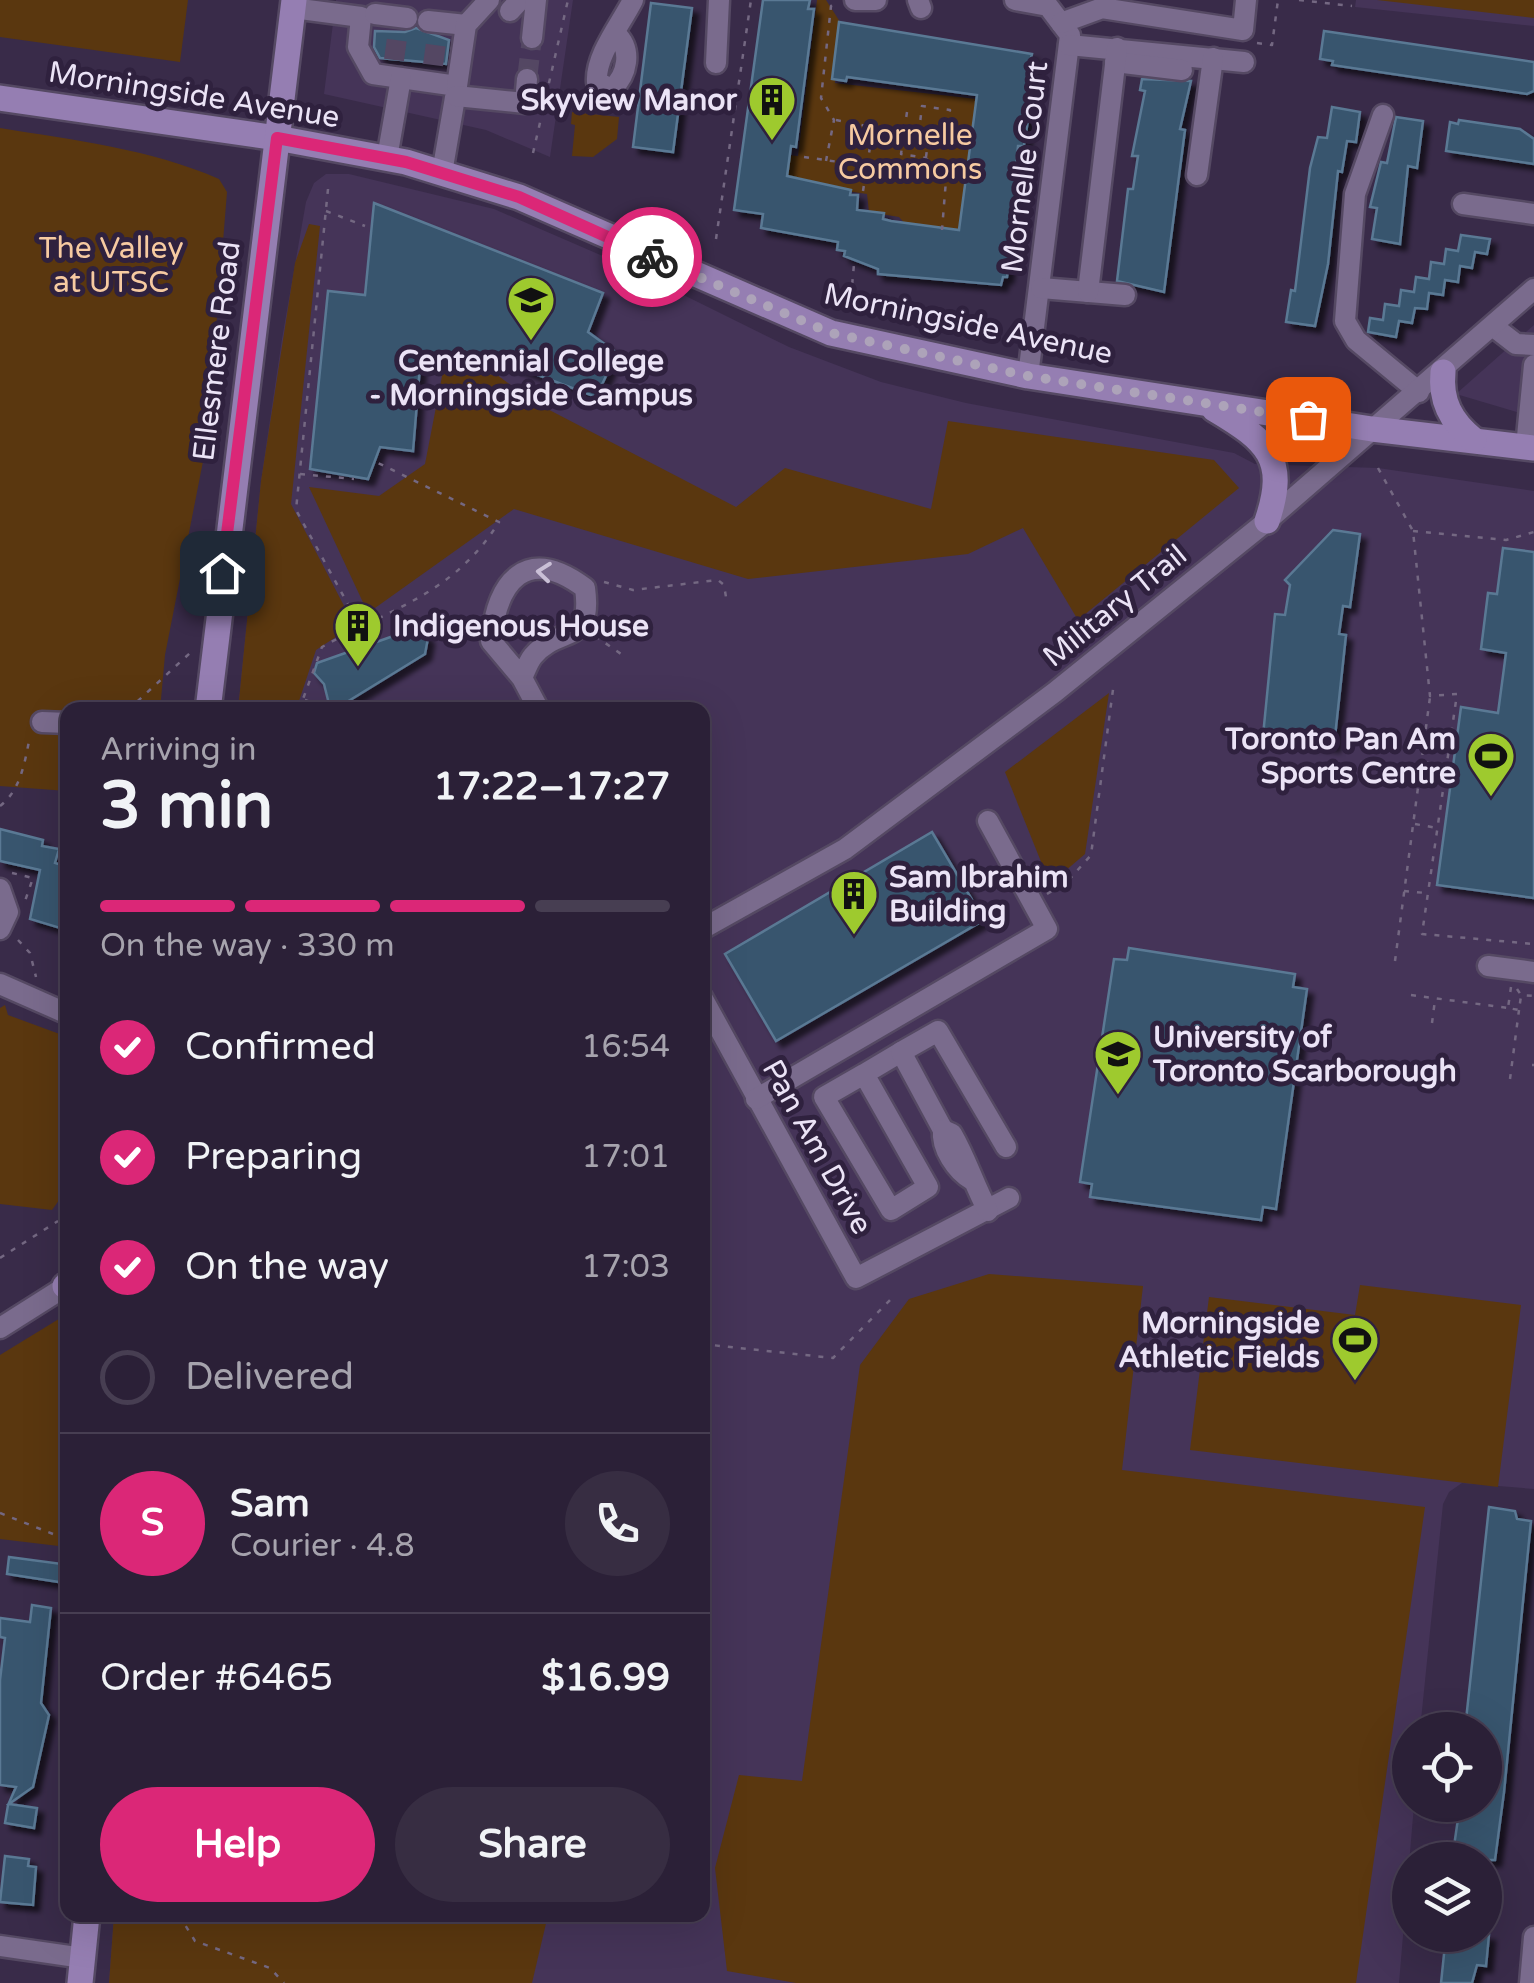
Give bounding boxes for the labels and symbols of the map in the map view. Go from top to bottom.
street label: Morningside Avenue [46,54,342,136]
street label: Mornelle Court [994,59,1056,275]
building icon: Skyview Manor [746,74,798,142]
place label: Skyview Manor [521,82,737,119]
park label: Mornelle Commons [838,117,982,188]
courier [602,207,702,307]
park label: The Valley at UTSC [38,230,184,301]
street label: Ellesmere Road [185,239,249,463]
school or university icon: Centennial College - Morningside Campus [505,274,557,342]
street label: Morningside Avenue [820,275,1116,373]
place label: Centennial College - Morningside Campus [369,343,693,414]
pin [1266,377,1351,462]
pin [180,531,265,616]
street label: Military Trail [1036,537,1194,675]
one-way arrow [536,562,552,584]
building icon: Indigenous House [332,600,384,668]
place label: Indigenous House [393,608,649,645]
place label: Toronto Pan Am Sports Centre [1224,721,1456,792]
sports icon: Toronto Pan Am Sports Centre [1465,730,1517,798]
place label: Sam Ibrahim Building [889,859,1069,930]
building icon: Sam Ibrahim Building [828,868,880,936]
place label: University of Toronto Scarborough [1152,1019,1457,1090]
school or university icon: University of Toronto Scarborough [1092,1028,1144,1096]
street label: Pan Am Drive [754,1053,880,1241]
place label: Morningside Athletic Fields [1118,1305,1320,1376]
sports icon: Morningside Athletic Fields [1329,1314,1381,1382]

